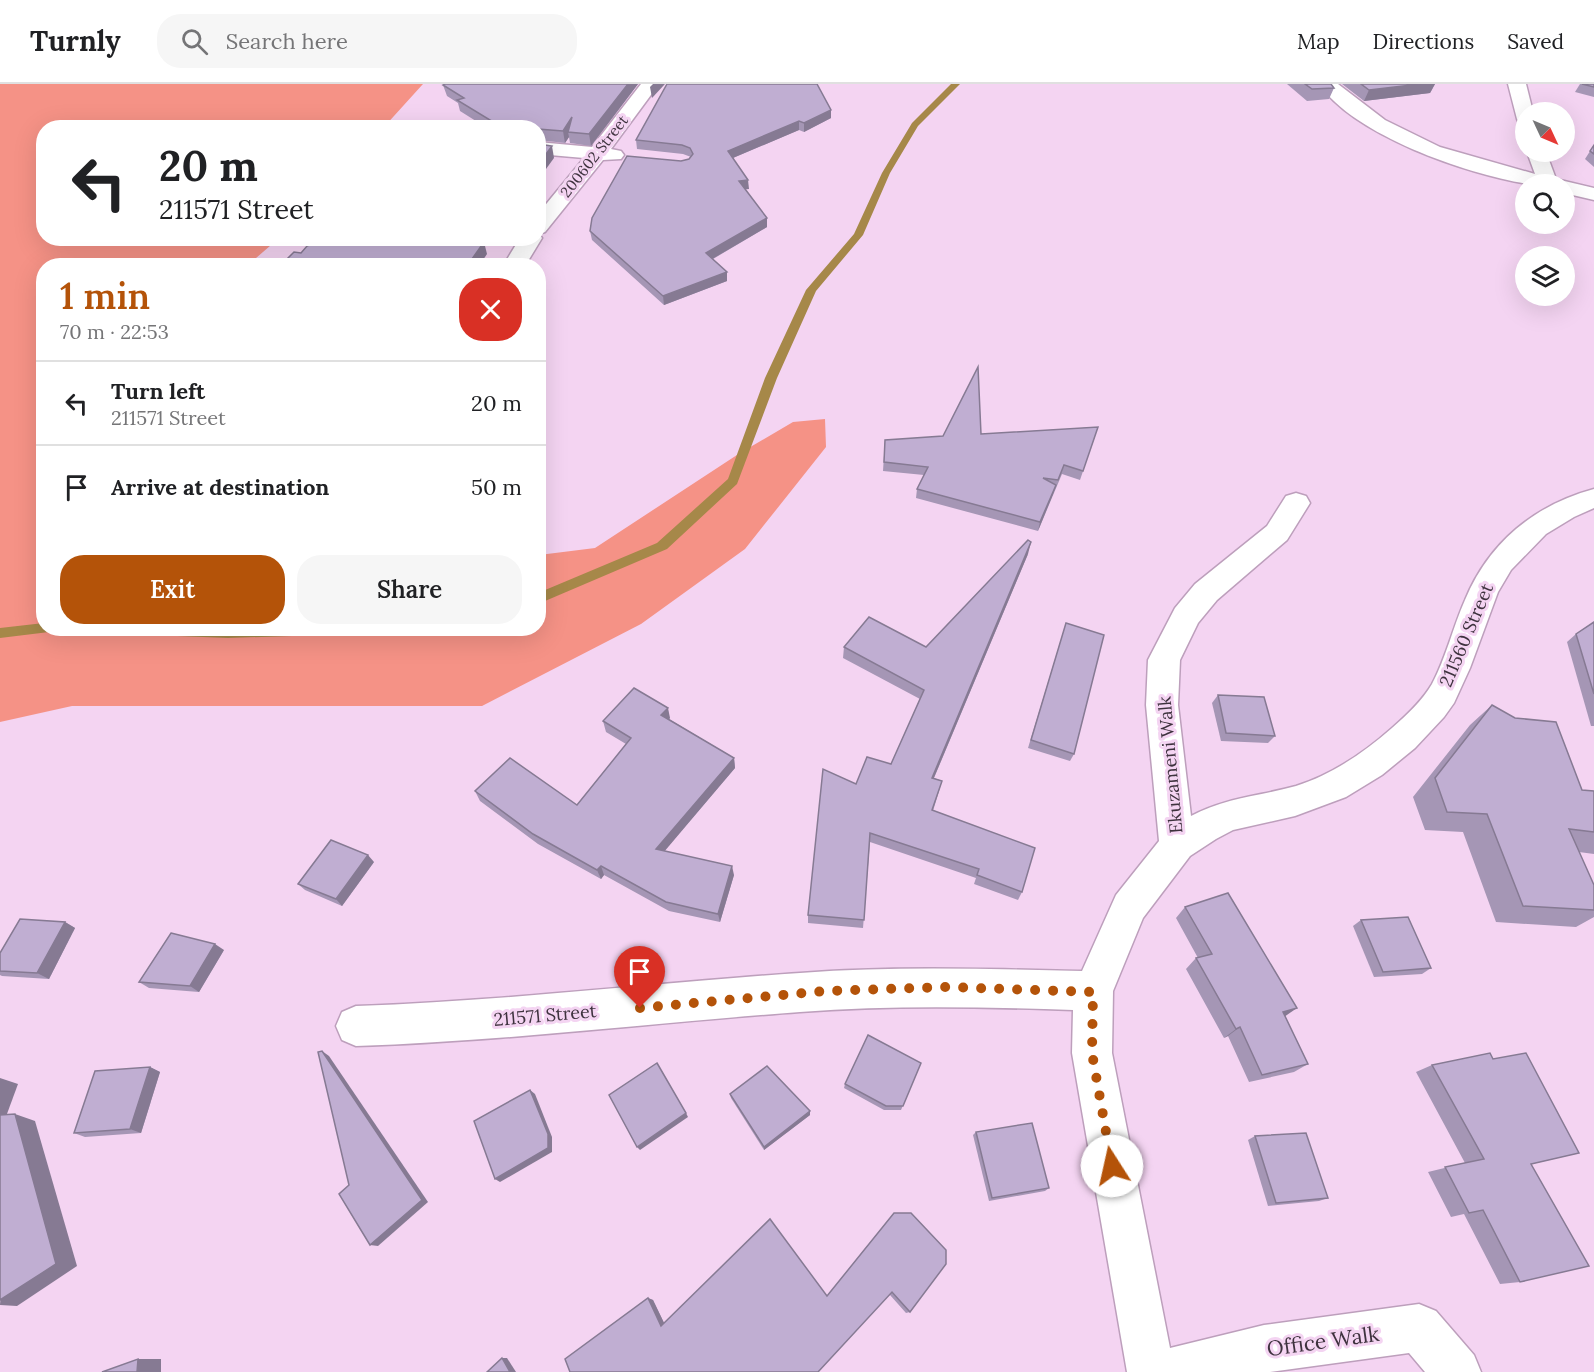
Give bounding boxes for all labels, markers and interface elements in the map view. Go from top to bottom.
search box [157,14,577,68]
text: Turnly [30,23,121,59]
icon: search [178,25,211,58]
text: Search here [226,27,348,55]
text: Map [1297,28,1340,55]
text: Directions [1373,28,1474,55]
text: Saved [1507,28,1564,55]
north arrow [1515,102,1575,162]
map controls [1515,102,1575,306]
street label: 200602 Street [556,111,632,201]
text: 20 m [159,139,258,193]
icon: left [60,144,138,222]
button: search [1515,174,1575,234]
text: 211571 Street [159,192,314,226]
button: layers [1515,246,1575,306]
text: 1 min [60,273,150,319]
button: close [459,278,522,341]
text: 70 m · 22:53 [60,319,169,344]
text: Turn left [111,377,205,405]
icon: left [60,387,93,420]
text: 20 m [471,389,522,417]
text: 211571 Street [111,405,226,430]
icon: arrive [60,471,93,504]
text: Arrive at destination [111,473,329,501]
text: 50 m [471,473,522,501]
button: Exit [60,555,285,624]
button: Share [297,555,522,624]
street label: 211560 Street [1434,580,1498,690]
street label: Ekuzameni Walk [1153,695,1187,835]
pin [614,946,665,1008]
icon: arrive [623,955,656,988]
street label: 211571 Street [493,999,597,1031]
position arrow [1080,1134,1144,1198]
street label: Office Walk [1265,1320,1382,1362]

